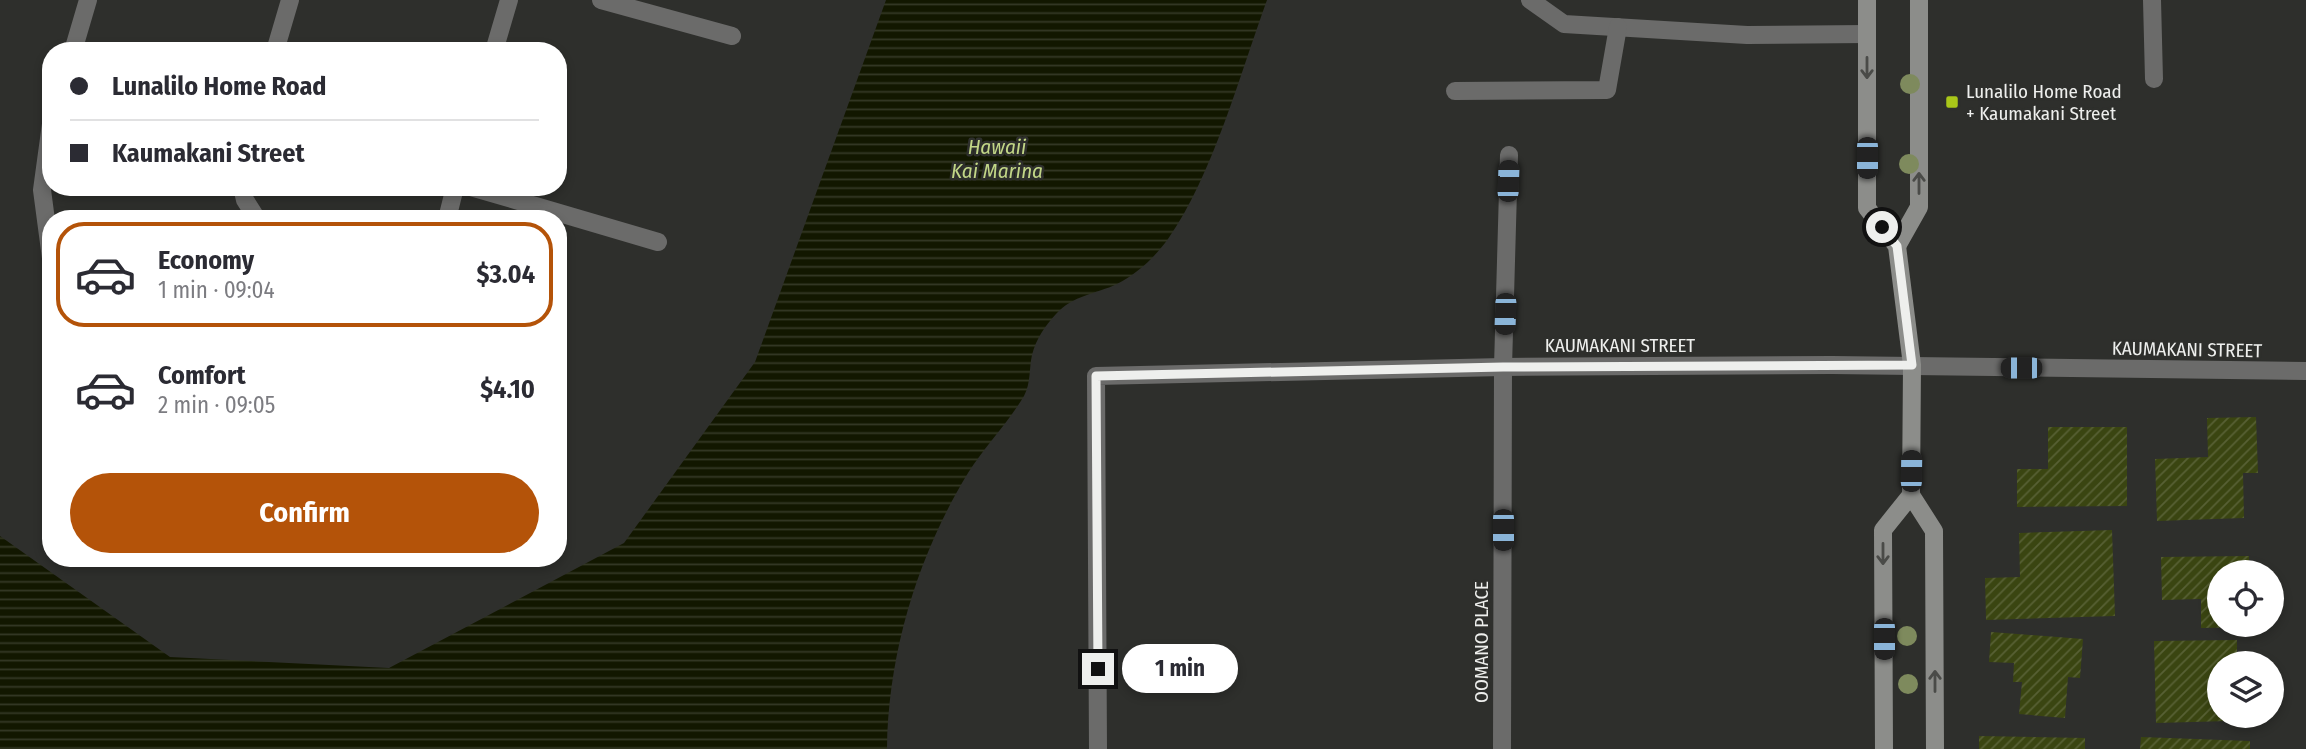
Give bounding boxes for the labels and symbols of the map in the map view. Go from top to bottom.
one-way arrow [1860,56,1874,79]
place label: Lunalilo Home Road + Kaumakani Street [1966,80,2122,125]
marker: Lunalilo Home Road + Kaumakani Street [1944,94,1960,110]
water label: Hawaii Kai Marina [951,134,1043,184]
car [1857,137,1878,179]
car [1497,160,1520,202]
one-way arrow [1912,172,1926,195]
route start [1866,211,1898,243]
car [1494,293,1517,335]
street label: KAUMAKANI STREET [1545,334,1695,357]
street label: KAUMAKANI STREET [2112,337,2263,362]
car [2001,358,2043,379]
car [1901,450,1922,492]
car [1493,509,1514,551]
one-way arrow [1876,542,1890,565]
street label: OOMANO PLACE [1470,581,1493,703]
car [1874,618,1895,660]
callout: 1 min [1122,644,1238,694]
route end [1082,653,1114,685]
one-way arrow [1928,670,1942,693]

